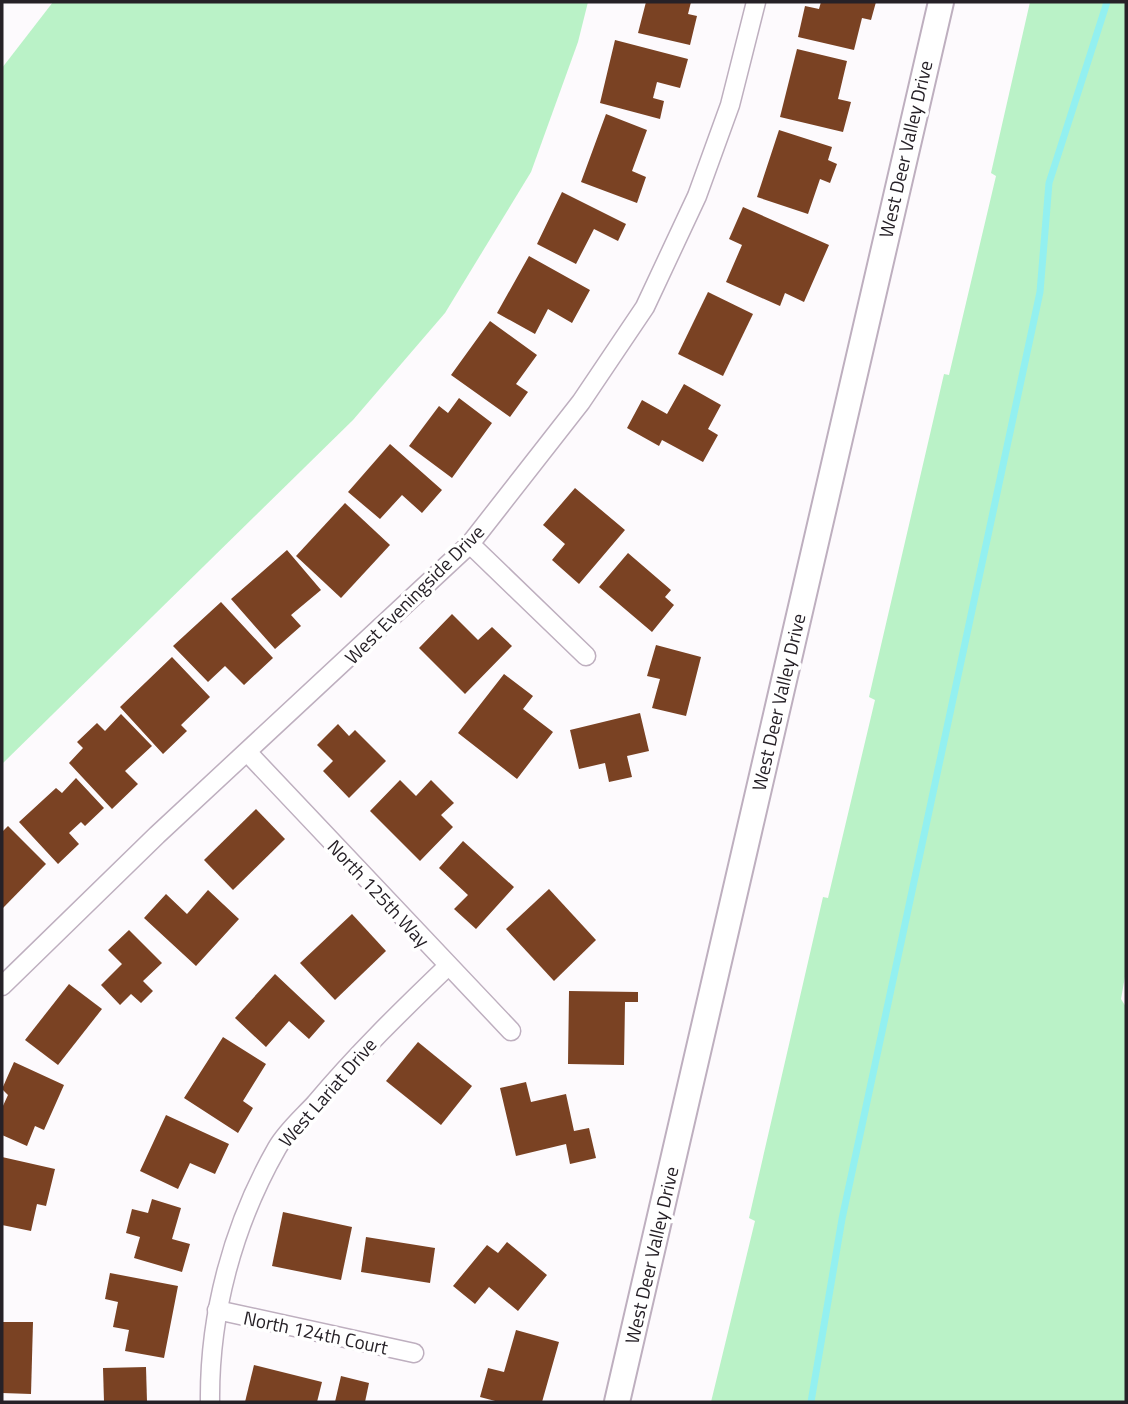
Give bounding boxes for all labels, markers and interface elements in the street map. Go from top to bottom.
street label: West Deer Valley Drive [871,58,939,240]
street label: West Eveningside Drive [338,518,490,670]
street label: West Deer Valley Drive [744,611,812,793]
street label: North 125th Way [321,832,437,954]
street label: West Lariat Drive [271,1031,383,1153]
street label: West Deer Valley Drive [617,1164,685,1346]
street label: North 124th Court [241,1303,391,1362]

